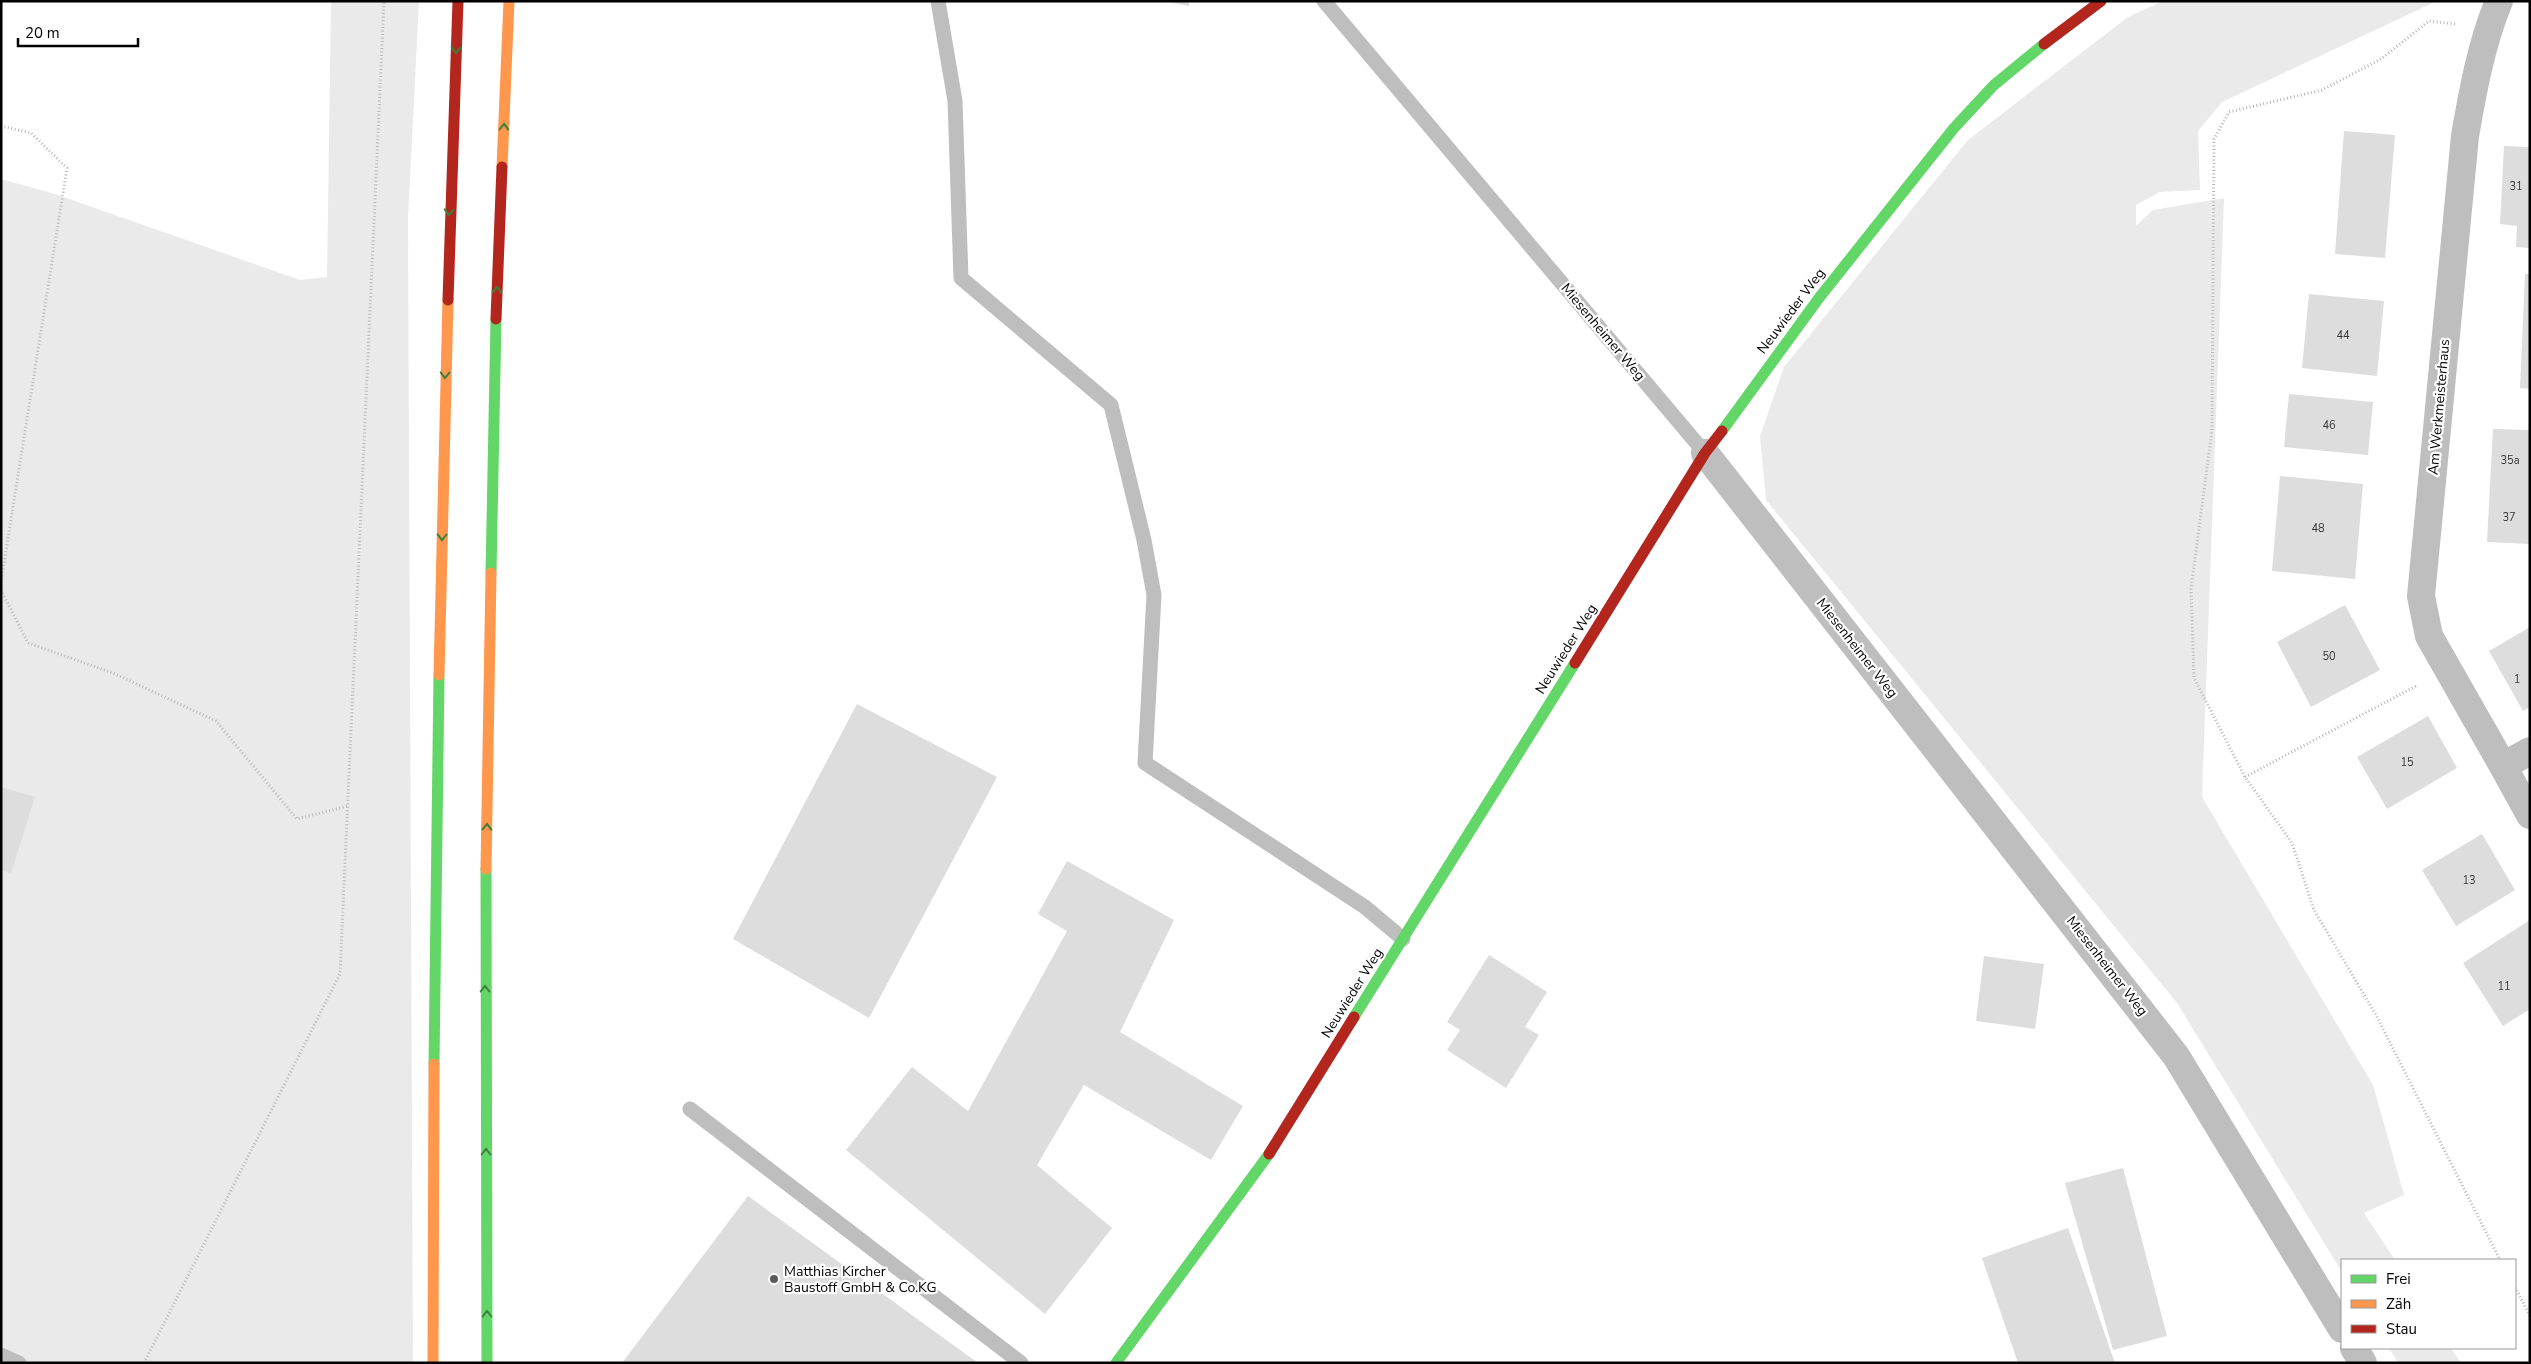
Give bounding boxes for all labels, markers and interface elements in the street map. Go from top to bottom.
scale bar [18,15,138,47]
text: 20 m [25,23,60,43]
one-way arrow [450,46,461,54]
one-way arrow [498,123,509,131]
house number: 31 [2509,179,2523,194]
one-way arrow [443,209,454,217]
street label: Neuwieder Weg [1753,264,1829,358]
street label: Miesenheimer Weg [1557,279,1649,385]
one-way arrow [492,286,503,294]
house number: 44 [2336,328,2350,343]
street label: Am Werkmeisterhaus [2424,338,2454,476]
one-way arrow [440,371,451,379]
house number: 46 [2322,418,2336,433]
house number: 35a [2500,453,2520,468]
house number: 37 [2502,510,2516,525]
house number: 48 [2311,521,2325,536]
one-way arrow [437,534,447,541]
street label: Miesenheimer Weg [1812,594,1902,702]
street label: Neuwieder Weg [1531,600,1601,698]
house number: 50 [2322,649,2336,664]
house number: 1 [2514,672,2520,687]
house number: 15 [2400,755,2414,770]
one-way arrow [482,822,492,830]
house number: 13 [2462,873,2476,888]
street label: Miesenheimer Weg [2062,912,2152,1020]
street label: Neuwieder Weg [1317,944,1387,1042]
house number: 11 [2497,979,2511,994]
one-way arrow [480,985,490,992]
one-way arrow [481,1147,491,1155]
legend [2341,1259,2516,1349]
place label: Matthias Kircher Baustoff GmbH & Co.KG [784,1262,937,1297]
text: Frei [2386,1269,2411,1289]
marker: Matthias Kircher Baustoff GmbH & Co.KG [768,1273,780,1285]
text: Zäh [2386,1294,2411,1314]
one-way arrow [482,1310,492,1318]
text: Stau [2386,1319,2417,1339]

